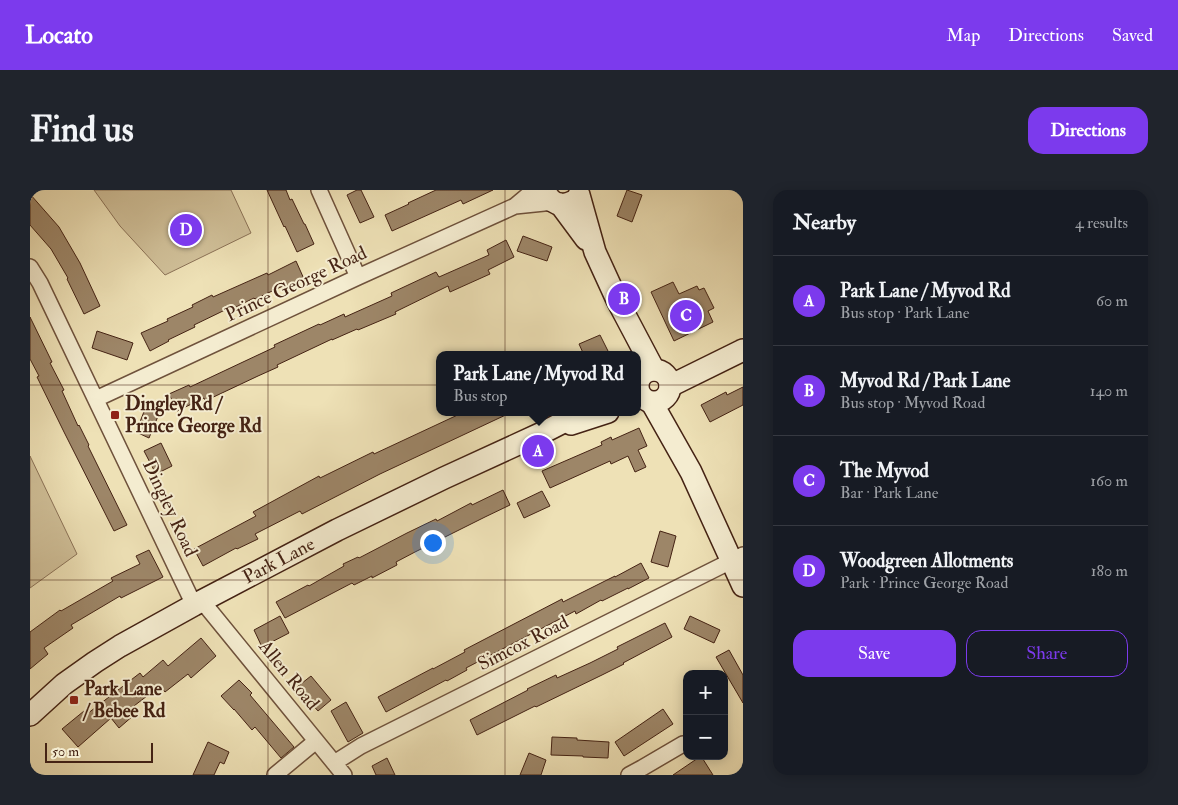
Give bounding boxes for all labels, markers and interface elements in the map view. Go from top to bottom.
text: Locato [25,20,93,51]
text: Map [947,24,980,47]
text: Directions [1008,24,1084,47]
text: Saved [1112,24,1153,47]
button: Directions [1028,107,1148,154]
text: Find us [30,108,134,152]
text: Nearby [793,209,856,236]
pin: D [170,211,202,249]
text: 4 results [1075,213,1128,233]
street label: Prince George Road [221,240,371,327]
text: Park Lane / Myvod Rd [840,279,1011,303]
pin: B [608,280,640,318]
text: A [804,291,814,311]
text: 60 m [1096,291,1128,311]
pin: C [670,297,702,335]
text: Bus stop · Park Lane [840,303,970,323]
popup [436,351,641,416]
text: Park Lane / Myvod Rd [453,362,624,386]
text: Myvod Rd / Park Lane [840,369,1011,393]
text: B [804,381,814,401]
text: 140 m [1090,381,1128,401]
text: Bus stop [453,386,507,406]
place label: Dingley Rd / Prince George Rd [125,392,262,439]
text: Bus stop · Myvod Road [840,393,985,413]
marker: Dingley Rd / Prince George Rd [109,409,121,421]
pin: A [522,432,554,470]
street label: Dingley Road [137,456,203,561]
text: The Myvod [840,459,929,483]
text: C [803,471,815,491]
text: 160 m [1090,471,1128,491]
text: Bar · Park Lane [840,483,939,503]
your location [420,530,446,556]
street label: Park Lane [239,532,319,589]
text: Woodgreen Allotments [840,549,1013,573]
text: D [802,561,816,581]
text: 180 m [1091,561,1128,581]
text: Park · Prince George Road [840,573,1008,593]
street label: Simcox Road [473,610,573,676]
button: Save [793,630,956,677]
button: Share [966,630,1128,677]
street label: Allen Road [253,634,325,715]
map controls [683,670,728,760]
button: + [683,670,728,715]
place label: Park Lane / Bebee Rd [82,677,166,723]
marker: Park Lane / Bebee Rd [68,694,80,706]
button: − [683,715,728,760]
scale bar [45,740,152,763]
text: 50 m [52,743,79,760]

